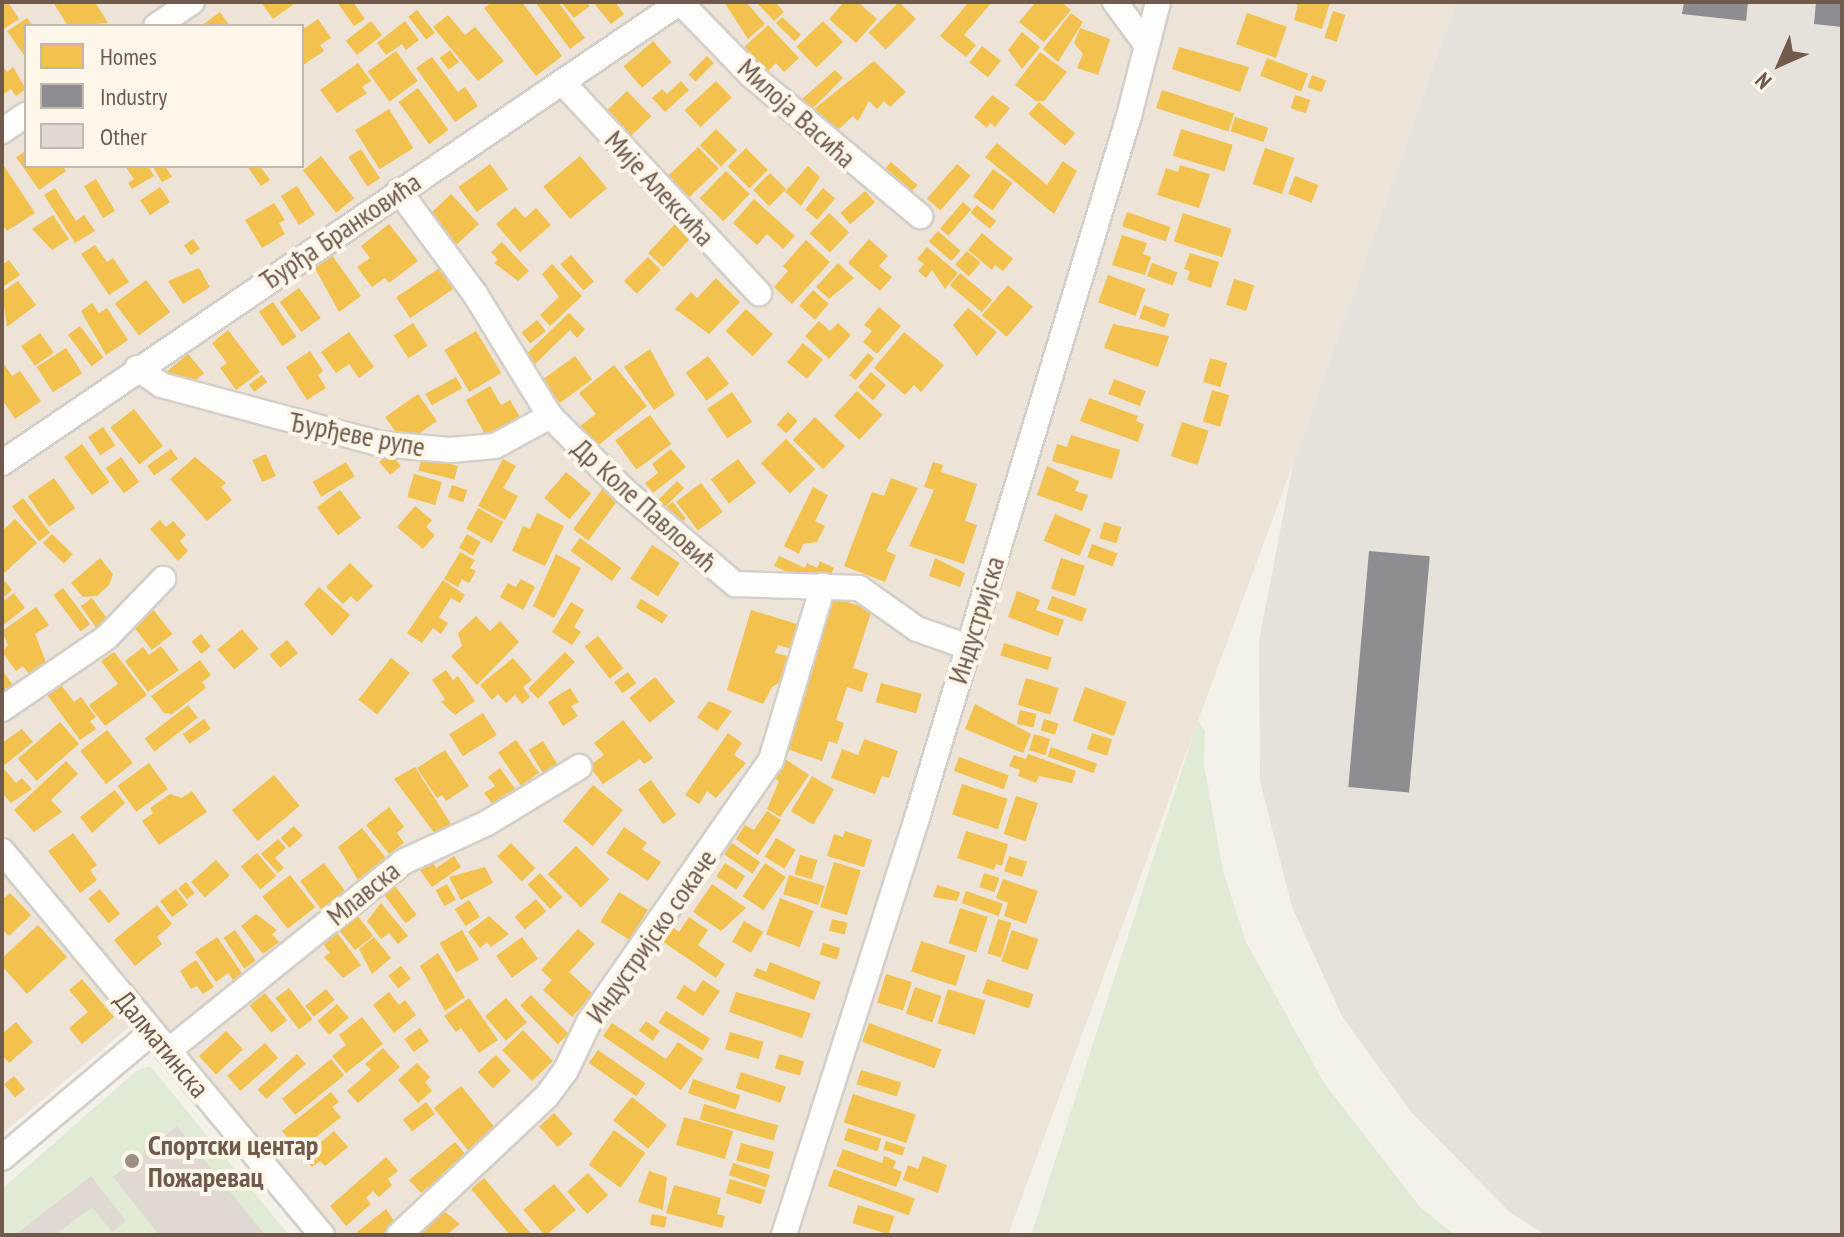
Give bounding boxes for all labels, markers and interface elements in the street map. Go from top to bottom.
legend [24,24,304,168]
north arrow [1740,24,1820,104]
text: Homes [100,41,157,72]
street label: Милоја Васића [731,51,863,175]
text: N [1749,67,1777,95]
text: Industry [100,81,167,112]
text: Other [100,121,147,152]
street label: Мије Алексића [598,123,722,253]
street label: Ђурђа Бранковића [253,165,427,297]
street label: Ђурђеве рупе [286,404,428,464]
street label: Др Коле Павловић [566,431,724,579]
street label: Индустријска [941,552,1011,688]
street label: Индустријско сокаче [579,843,723,1029]
street label: Млавска [320,854,406,932]
street label: Далматинска [108,984,216,1104]
place label: Спортски центар Пожаревац [148,1128,318,1194]
marker: Спортски центар Пожаревац [123,1152,141,1170]

